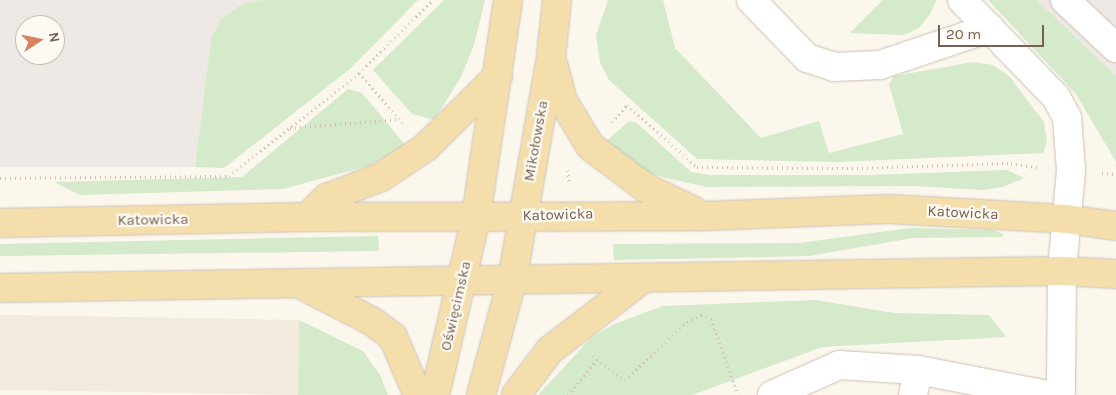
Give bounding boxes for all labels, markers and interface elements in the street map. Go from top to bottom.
north arrow [15,15,65,65]
scale bar [941,15,1047,47]
text: 20 m [946,25,981,43]
text: N [45,31,64,44]
street label: Mikołowska [520,99,552,183]
street label: Katowicka [927,202,999,224]
street label: Katowicka [522,205,594,225]
street label: Katowicka [117,210,189,230]
street label: Oświęcimska [437,259,475,353]

